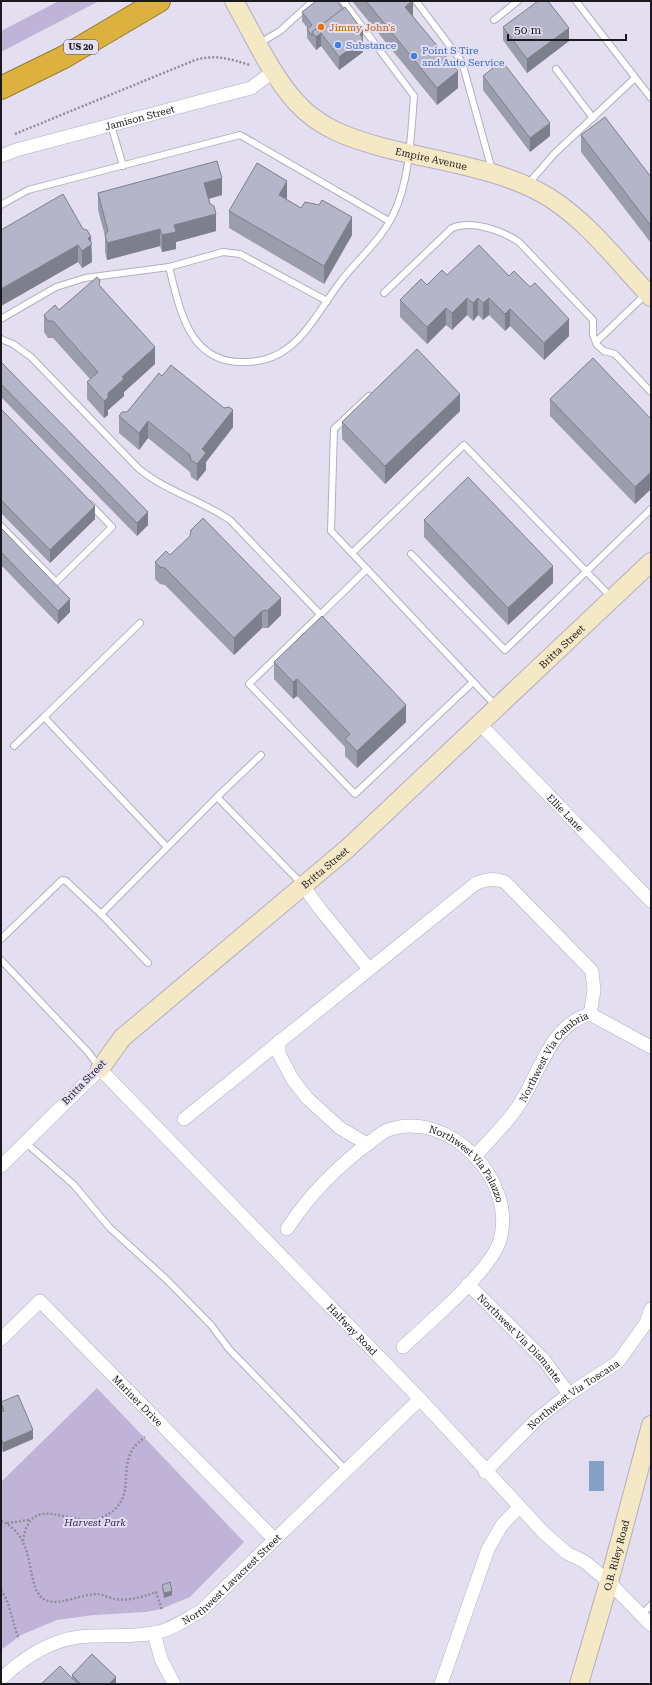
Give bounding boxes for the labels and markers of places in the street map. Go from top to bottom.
marker: Jimmy John's [316,22,326,32]
place label: Jimmy John's [329,22,395,33]
marker: Substance [333,40,343,50]
place label: Substance [346,40,397,51]
place label: Point S Tire and Auto Service [422,45,505,68]
marker: Point S Tire and Auto Service [409,51,419,61]

